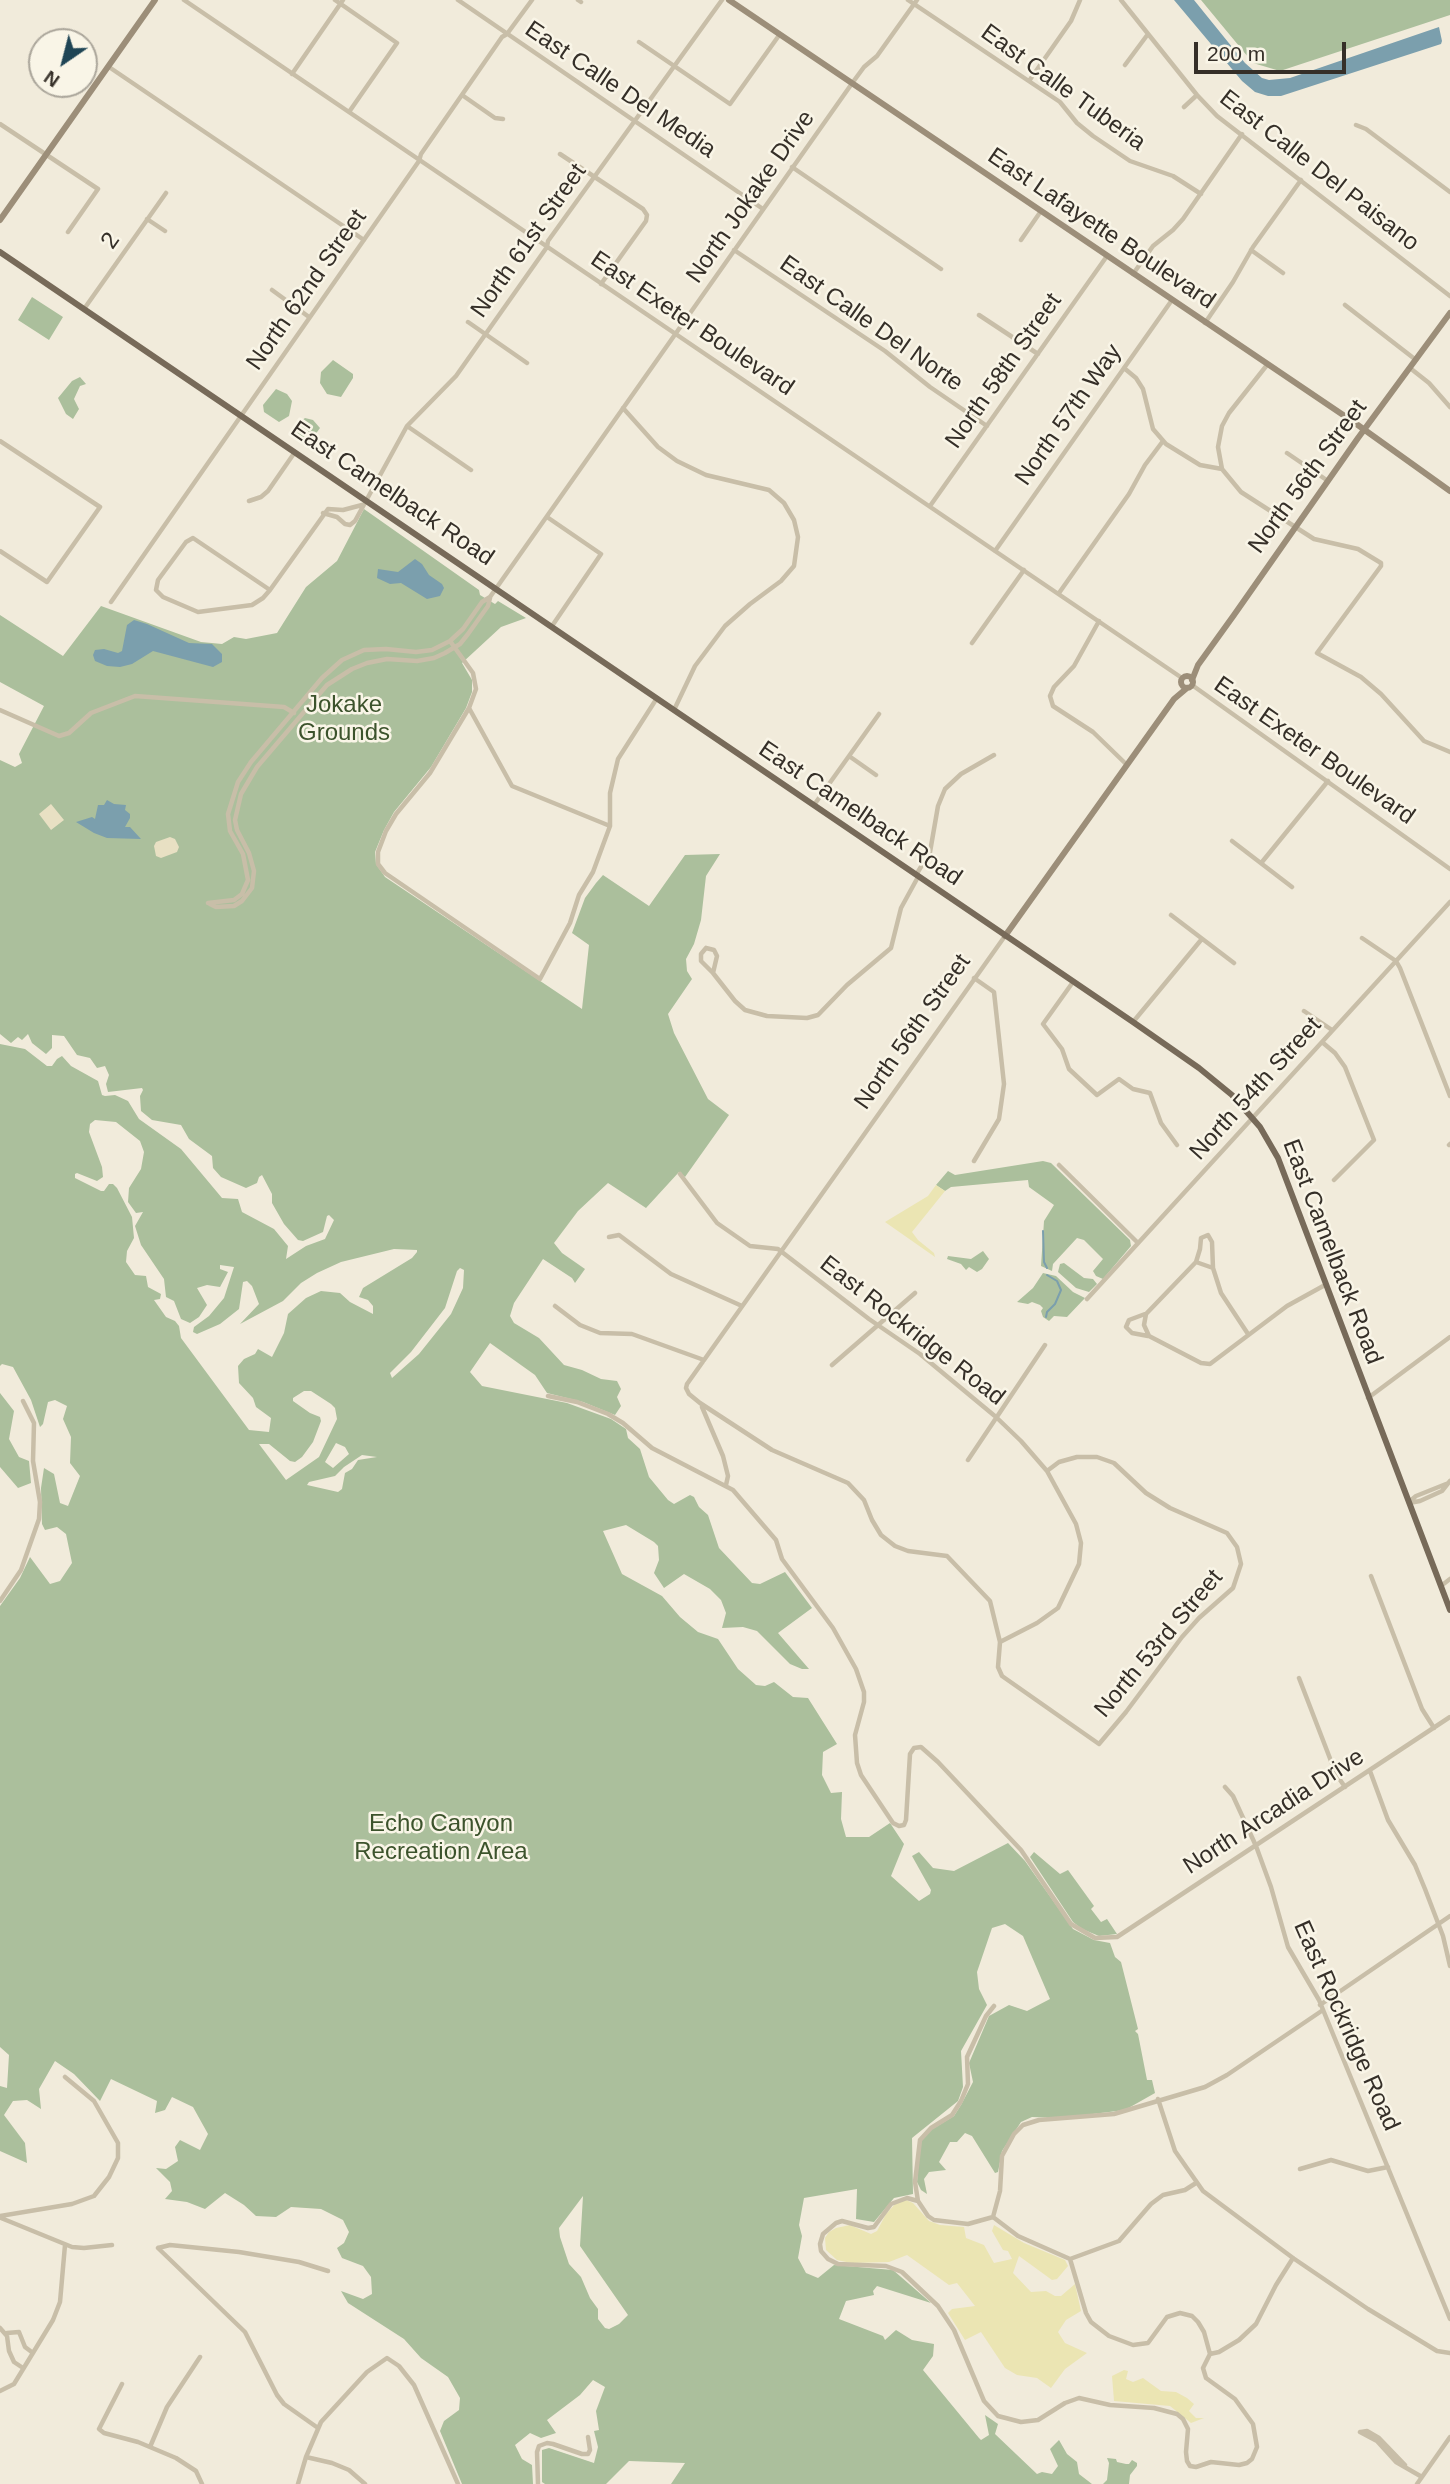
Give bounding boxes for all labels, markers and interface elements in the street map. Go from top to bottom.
street label: East Calle Del Media [519,15,721,165]
street label: East Calle Tuberia [975,19,1151,157]
north arrow [28,28,98,98]
scale bar [1198,28,1350,72]
text: 200 m [1207,42,1265,65]
text: N [40,66,63,92]
street label: East Calle Del Paisano [1213,84,1425,258]
street label: North Jokake Drive [681,105,821,289]
street label: East Lafayette Boulevard [982,142,1220,316]
street label: North 61st Street [465,158,593,324]
street label: North 62nd Street [241,204,373,376]
street label: 2 [95,227,127,255]
street label: East Exeter Boulevard [585,245,799,403]
street label: East Calle Del Norte [774,250,968,398]
street label: North 58th Street [940,288,1068,454]
street label: North 57th Way [1010,339,1128,491]
street label: North 56th Street [1243,395,1373,559]
street label: East Camelback Road [285,415,499,573]
street label: East Exeter Boulevard [1208,671,1420,831]
park label: Jokake Grounds [298,691,390,747]
street label: East Camelback Road [753,735,967,893]
street label: North 56th Street [849,949,977,1115]
street label: North 54th Street [1184,1011,1328,1167]
street label: East Camelback Road [1276,1135,1388,1369]
street label: East Rockridge Road [814,1250,1010,1412]
street label: North 53rd Street [1089,1564,1229,1724]
street label: North Arcadia Drive [1178,1743,1370,1881]
park label: Echo Canyon Recreation Area [354,1810,528,1866]
street label: East Rockridge Road [1287,1917,1405,2135]

